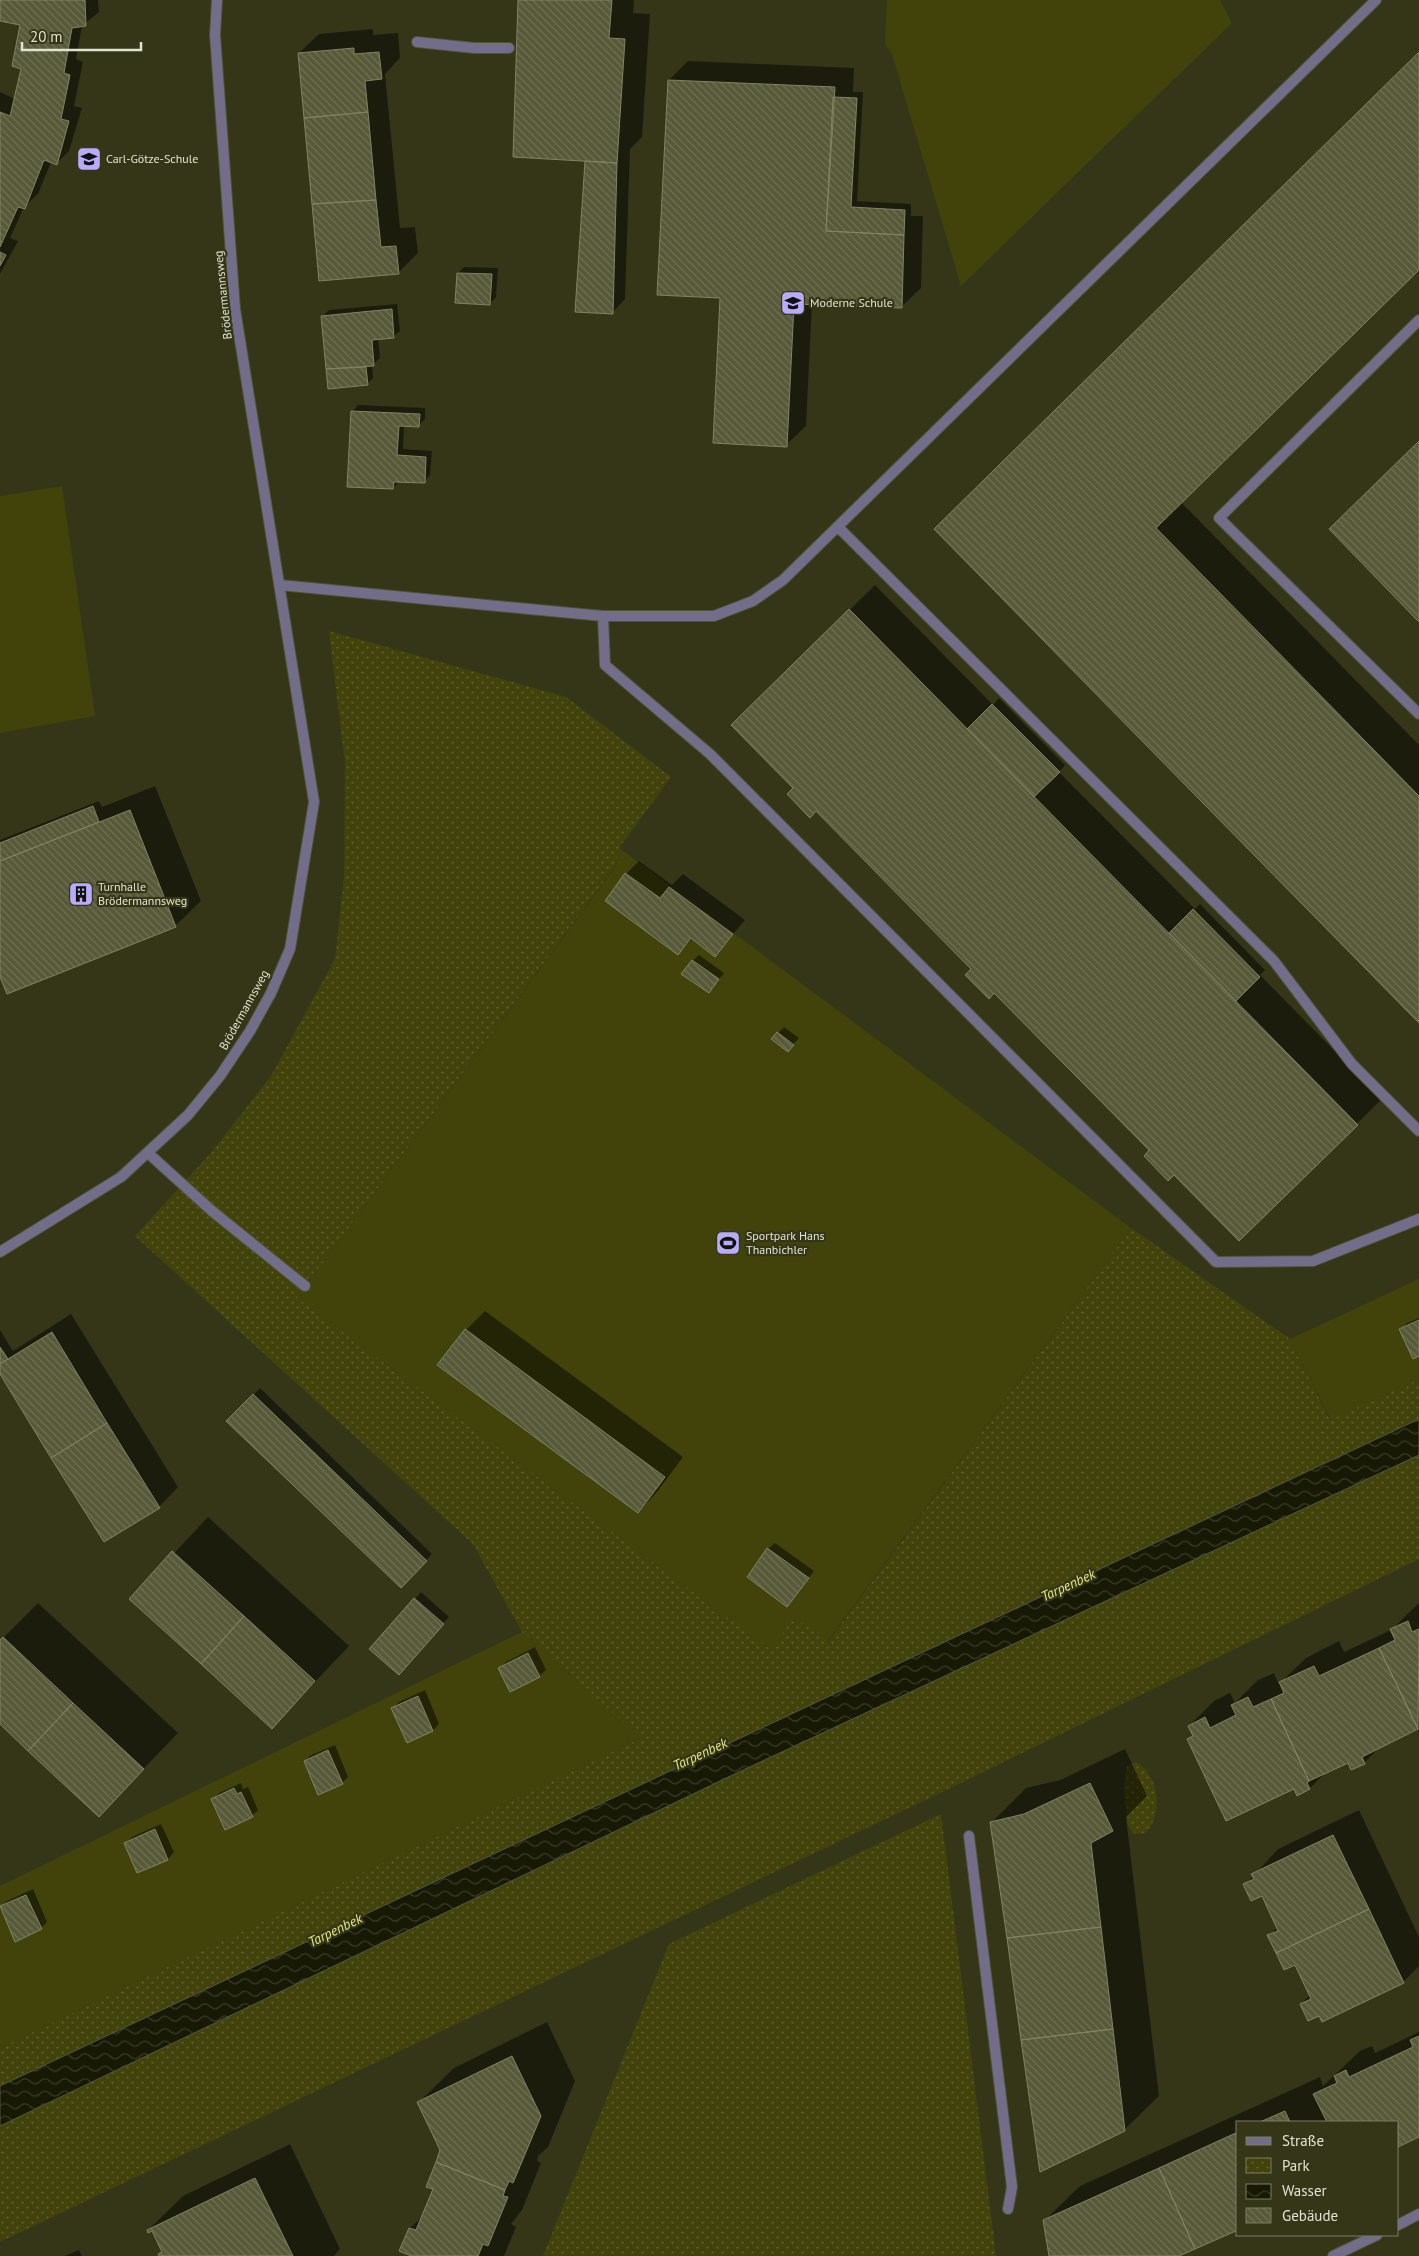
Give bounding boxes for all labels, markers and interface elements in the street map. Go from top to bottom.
scale bar [22,20,141,52]
text: 20 m [30,27,63,46]
school or university icon: Carl-Götze-Schule [76,146,102,172]
place label: Carl-Götze-Schule [106,151,198,166]
street label: Brödermannsweg [210,250,235,340]
school or university icon: Moderne Schule [780,290,806,316]
place label: Moderne Schule [810,295,893,310]
place label: Turnhalle Brödermannsweg [98,879,187,908]
building icon: Turnhalle Brödermannsweg [68,881,94,907]
street label: Brödermannsweg [215,967,272,1052]
place label: Sportpark Hans Thanbichler [746,1228,825,1257]
sports icon: Sportpark Hans Thanbichler [715,1230,741,1256]
water label: Tarpenbek [1038,1564,1099,1605]
water label: Tarpenbek [670,1733,731,1774]
water label: Tarpenbek [305,1909,366,1951]
legend [1236,2121,1399,2236]
text: Straße [1282,2131,1324,2150]
text: Park [1282,2156,1310,2175]
text: Wasser [1282,2181,1327,2200]
text: Gebäude [1282,2206,1338,2225]

